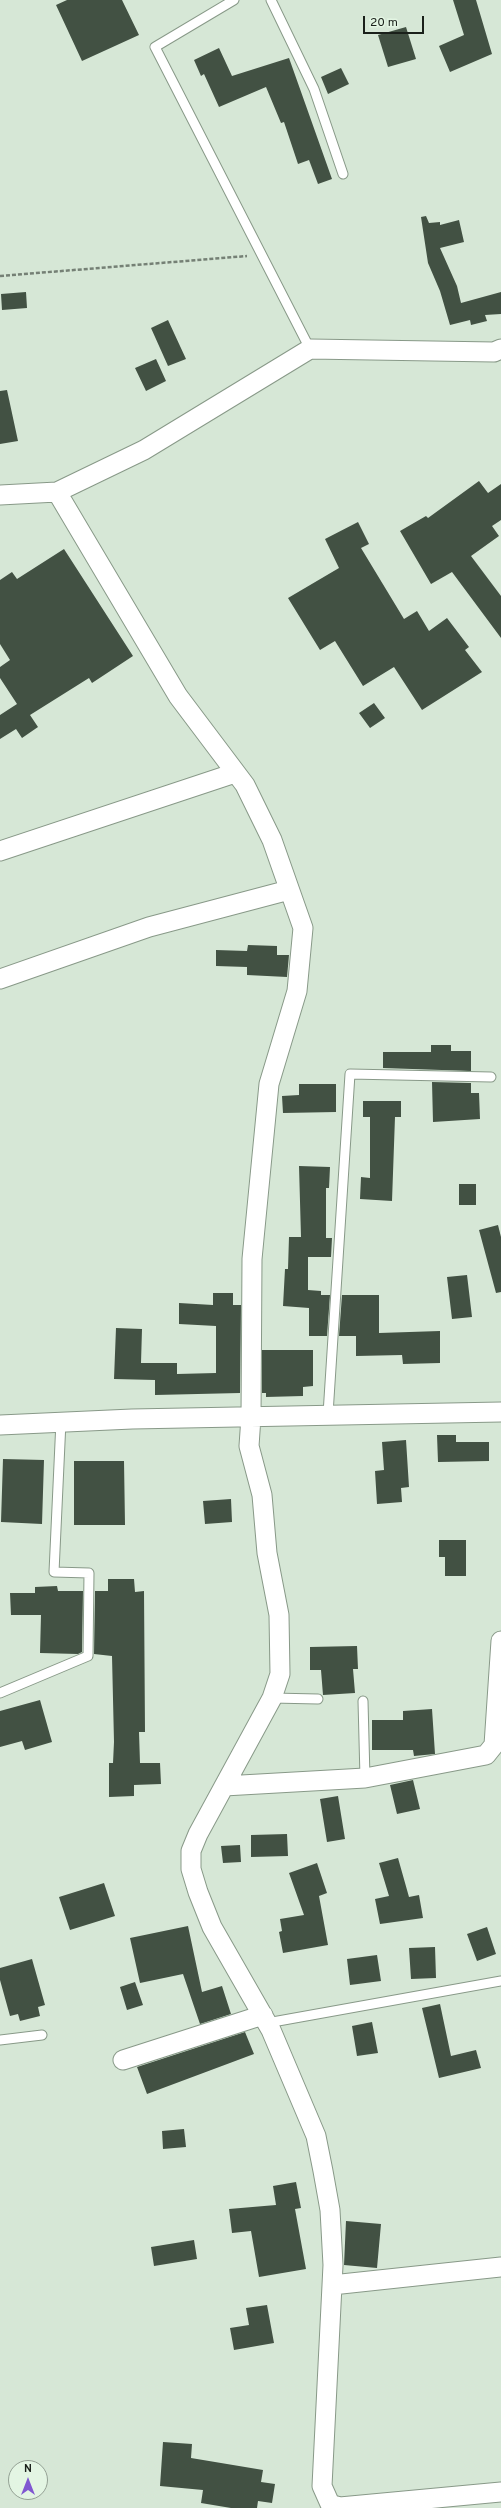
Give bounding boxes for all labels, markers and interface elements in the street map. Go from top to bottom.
scale bar [365,8,426,34]
text: 20 m [370,15,398,31]
north arrow [8,2460,48,2500]
text: N [24,2462,32,2476]

